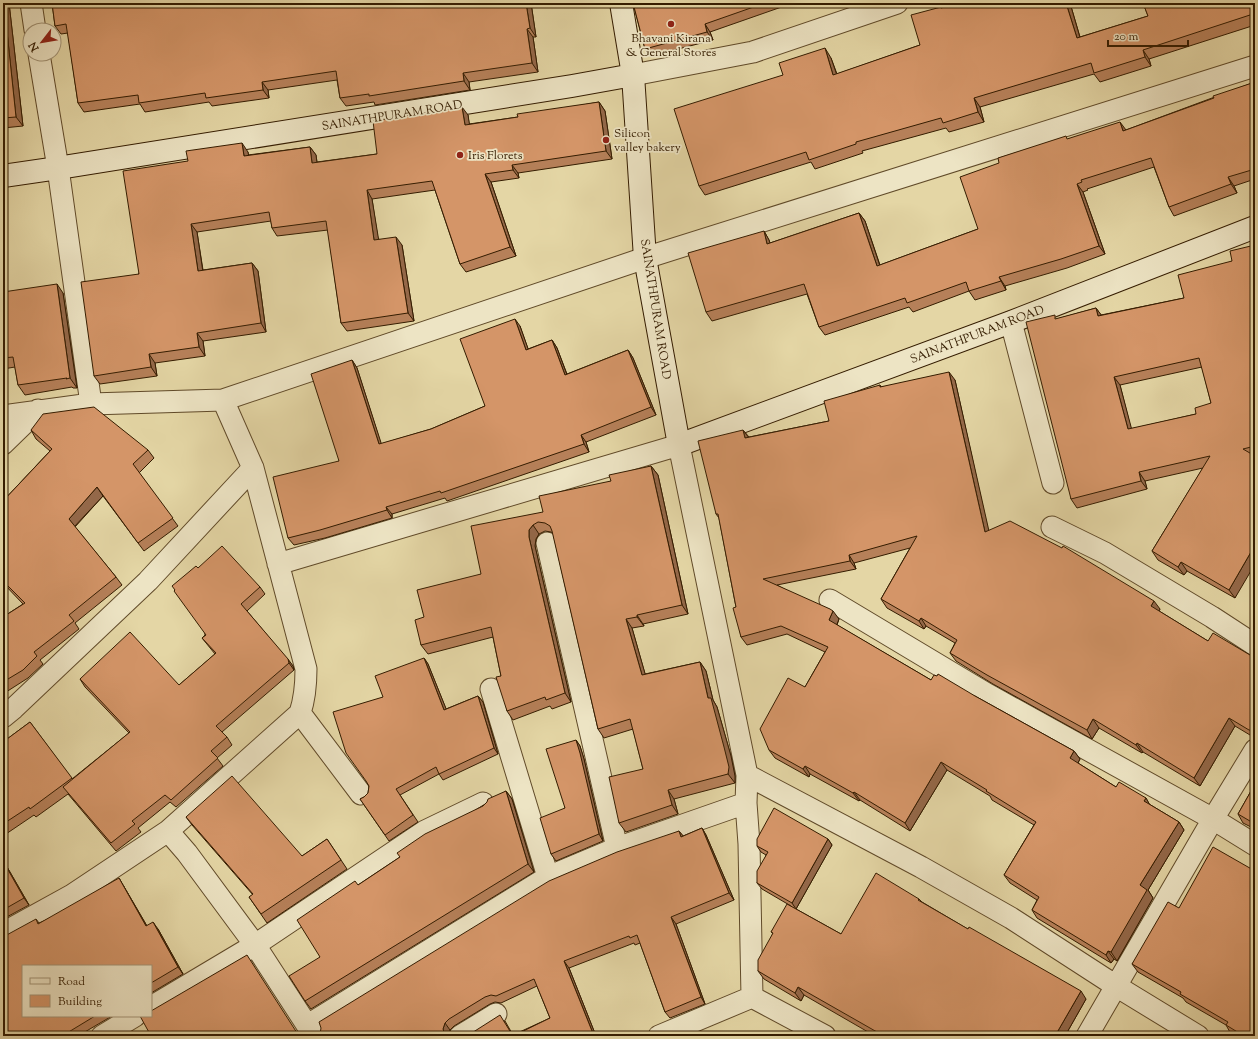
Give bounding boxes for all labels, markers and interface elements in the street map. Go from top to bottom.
marker: Bhavani Kirana & General Stores [666,19,676,29]
north arrow [22,22,62,62]
scale bar [1108,22,1188,48]
text: 20 m [1114,28,1139,46]
place label: Bhavani Kirana & General Stores [626,30,717,62]
text: N [25,39,44,55]
street label: SAINATHPURAM ROAD [321,96,464,136]
place label: Silicon valley bakery [614,125,681,157]
marker: Silicon valley bakery [601,135,611,145]
place label: Iris Florets [468,147,523,165]
marker: Iris Florets [455,150,465,160]
street label: SAINATHPURAM ROAD [635,238,675,381]
street label: SAINATHPURAM ROAD [908,301,1047,369]
legend [22,965,152,1017]
text: Road [58,973,85,991]
text: Building [58,993,102,1011]

